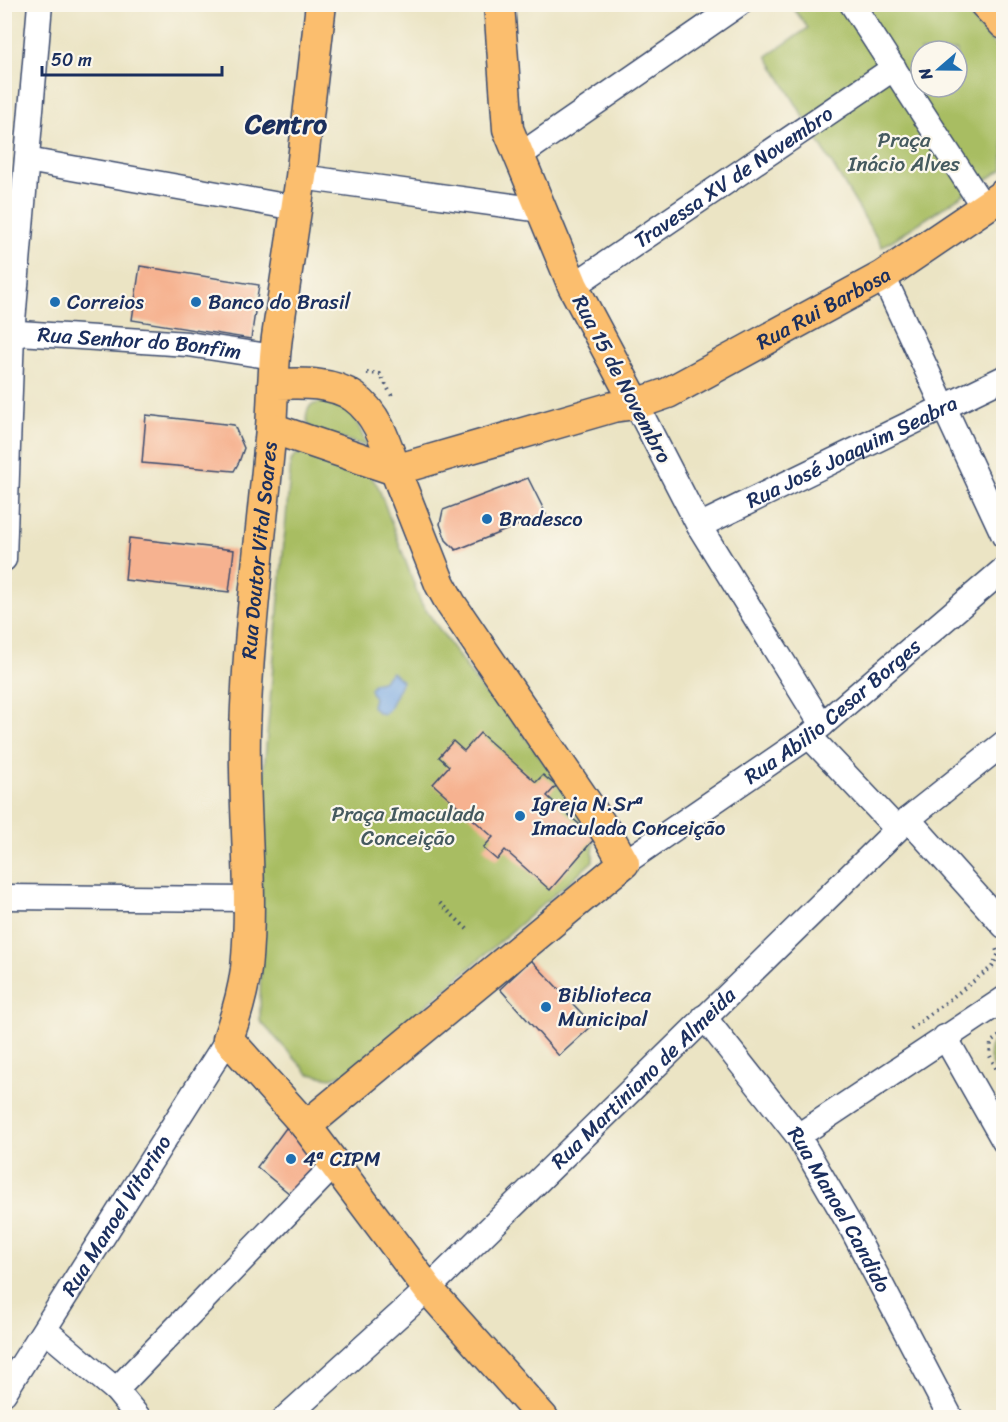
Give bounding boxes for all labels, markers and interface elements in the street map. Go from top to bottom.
scale bar [42,39,222,77]
north arrow [909,39,969,99]
text: 50 m [51,44,92,76]
text: N [910,63,941,85]
street label: Travessa XV de Novembro [626,95,842,259]
district label: Centro [244,100,327,148]
park label: Praça Inácio Alves [847,121,960,183]
street label: Rua Rui Barbosa [749,256,900,361]
place label: Correios [67,283,144,321]
place label: Banco do Brasil [208,283,351,321]
street label: Rua 15 de Novembro [561,288,683,470]
marker: Correios [48,295,62,309]
marker: Banco do Brasil [189,295,203,309]
street label: Rua Senhor do Bonfim [37,315,244,371]
street label: Rua José Joaquim Seabra [740,384,965,519]
street label: Rua Doutor Vital Soares [230,440,289,660]
place label: Bradesco [499,500,583,538]
marker: Bradesco [480,512,494,526]
street label: Rua Abilio Cesar Borges [736,628,930,795]
place label: Igreja N.Srª Imaculada Conceição [531,785,726,847]
park label: Praça Imaculada Conceição [331,795,485,857]
marker: Igreja N.Srª Imaculada Conceição [513,809,527,823]
place label: Biblioteca Municipal [558,976,651,1038]
street label: Rua Martiniano de Almeida [541,977,746,1179]
marker: Biblioteca Municipal [539,1000,553,1014]
street label: Rua Manoel Candido [778,1117,902,1300]
street label: Rua Manoel Vitorino [51,1127,182,1304]
place label: 4ª CIPM [303,1140,380,1178]
marker: 4ª CIPM [284,1152,298,1166]

